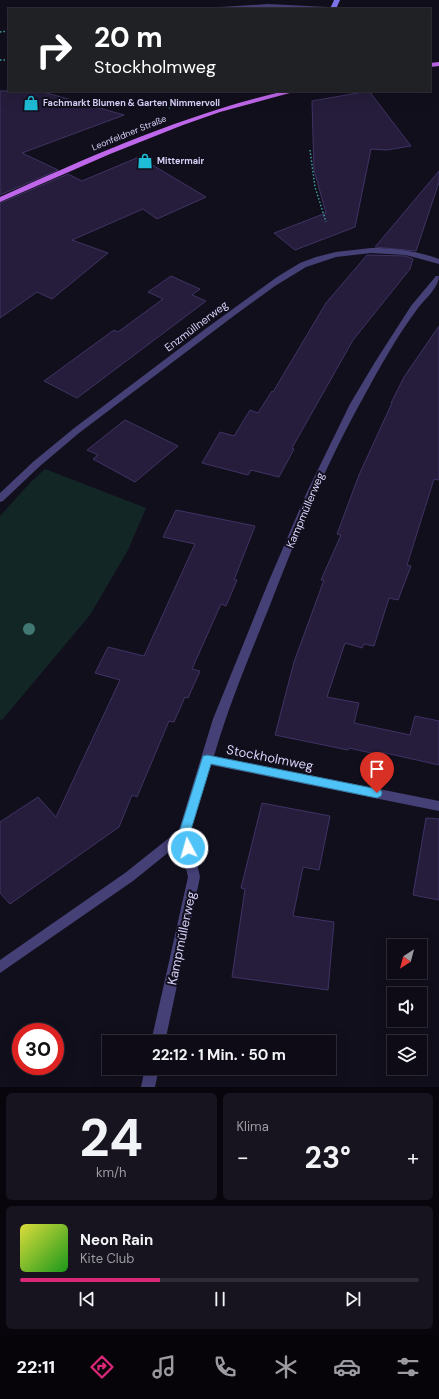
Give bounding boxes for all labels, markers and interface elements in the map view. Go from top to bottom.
text: 20 m [94,19,163,56]
icon: right [28,24,80,76]
text: Stockholmweg [94,55,216,79]
shop icon: Fachmarkt Blumen & Garten Nimmervoll [22,94,40,112]
place label: Fachmarkt Blumen & Garten Nimmervoll [43,97,220,109]
street label: Leonfeldner Straße [90,113,168,153]
shop icon: Mittermair [136,152,154,170]
place label: Mittermair [157,155,204,167]
street label: Enzmüllnerweg [162,298,230,354]
street label: Kampmüllerweg [283,470,327,550]
street label: Stockholmweg [225,741,315,774]
pin [360,752,394,793]
icon: arrive [366,758,388,780]
position arrow [167,827,209,869]
street label: Kampmüllerweg [163,890,200,987]
north arrow [387,939,427,979]
map controls [387,939,427,1075]
button: sound [387,987,427,1027]
speed limit sign: 30 [12,1023,64,1075]
button: layers [387,1035,427,1075]
text: 22:12 · 1 Min. · 50 m [152,1045,286,1065]
text: 24 [80,1104,143,1172]
text: Klima [237,1118,269,1135]
text: 23° [305,1138,351,1177]
text: − [237,1143,249,1172]
text: + [407,1143,419,1172]
text: km/h [96,1164,127,1181]
text: Neon Rain [80,1230,153,1250]
text: Kite Club [80,1250,134,1267]
icon: previous [76,1288,98,1310]
icon: pause [209,1288,231,1310]
icon: next [342,1288,364,1310]
icon: directions [88,1353,116,1381]
icon: music [150,1353,178,1381]
icon: phone [211,1353,239,1381]
icon: climate [272,1353,300,1381]
icon: car [333,1353,361,1381]
icon: filters [394,1353,422,1381]
text: 22:11 [17,1355,55,1379]

